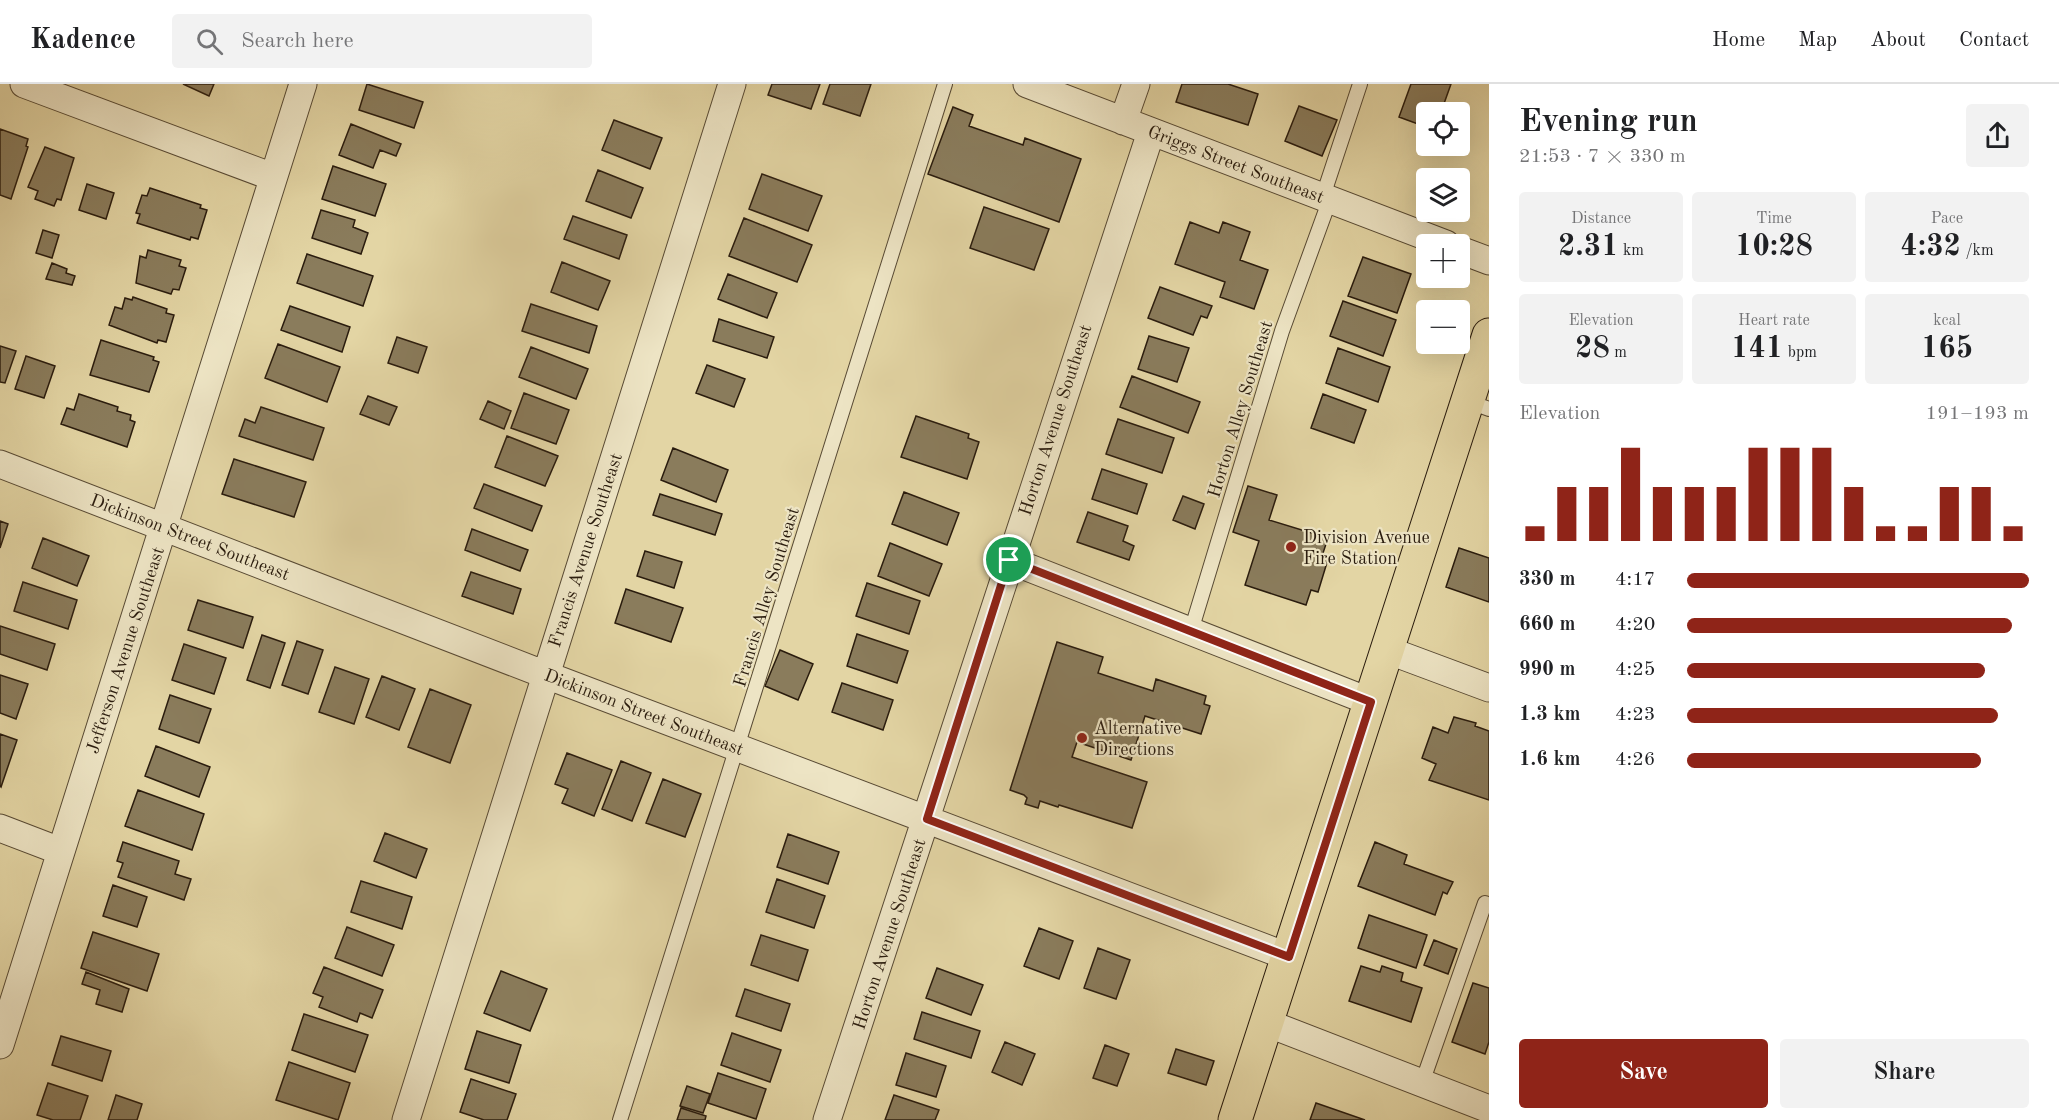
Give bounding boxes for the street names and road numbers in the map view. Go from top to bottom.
street label: Griggs Street Southeast [1145,123,1326,207]
street label: Horton Alley Southeast [1205,319,1276,500]
street label: Horton Avenue Southeast [1017,323,1095,518]
street label: Francis Avenue Southeast [546,451,626,650]
street label: Dickinson Street Southeast [87,492,292,584]
street label: Francis Alley Southeast [731,505,803,689]
street label: Jefferson Avenue Southeast [84,545,168,756]
street label: Dickinson Street Southeast [541,667,746,759]
street label: Horton Avenue Southeast [851,837,929,1032]

